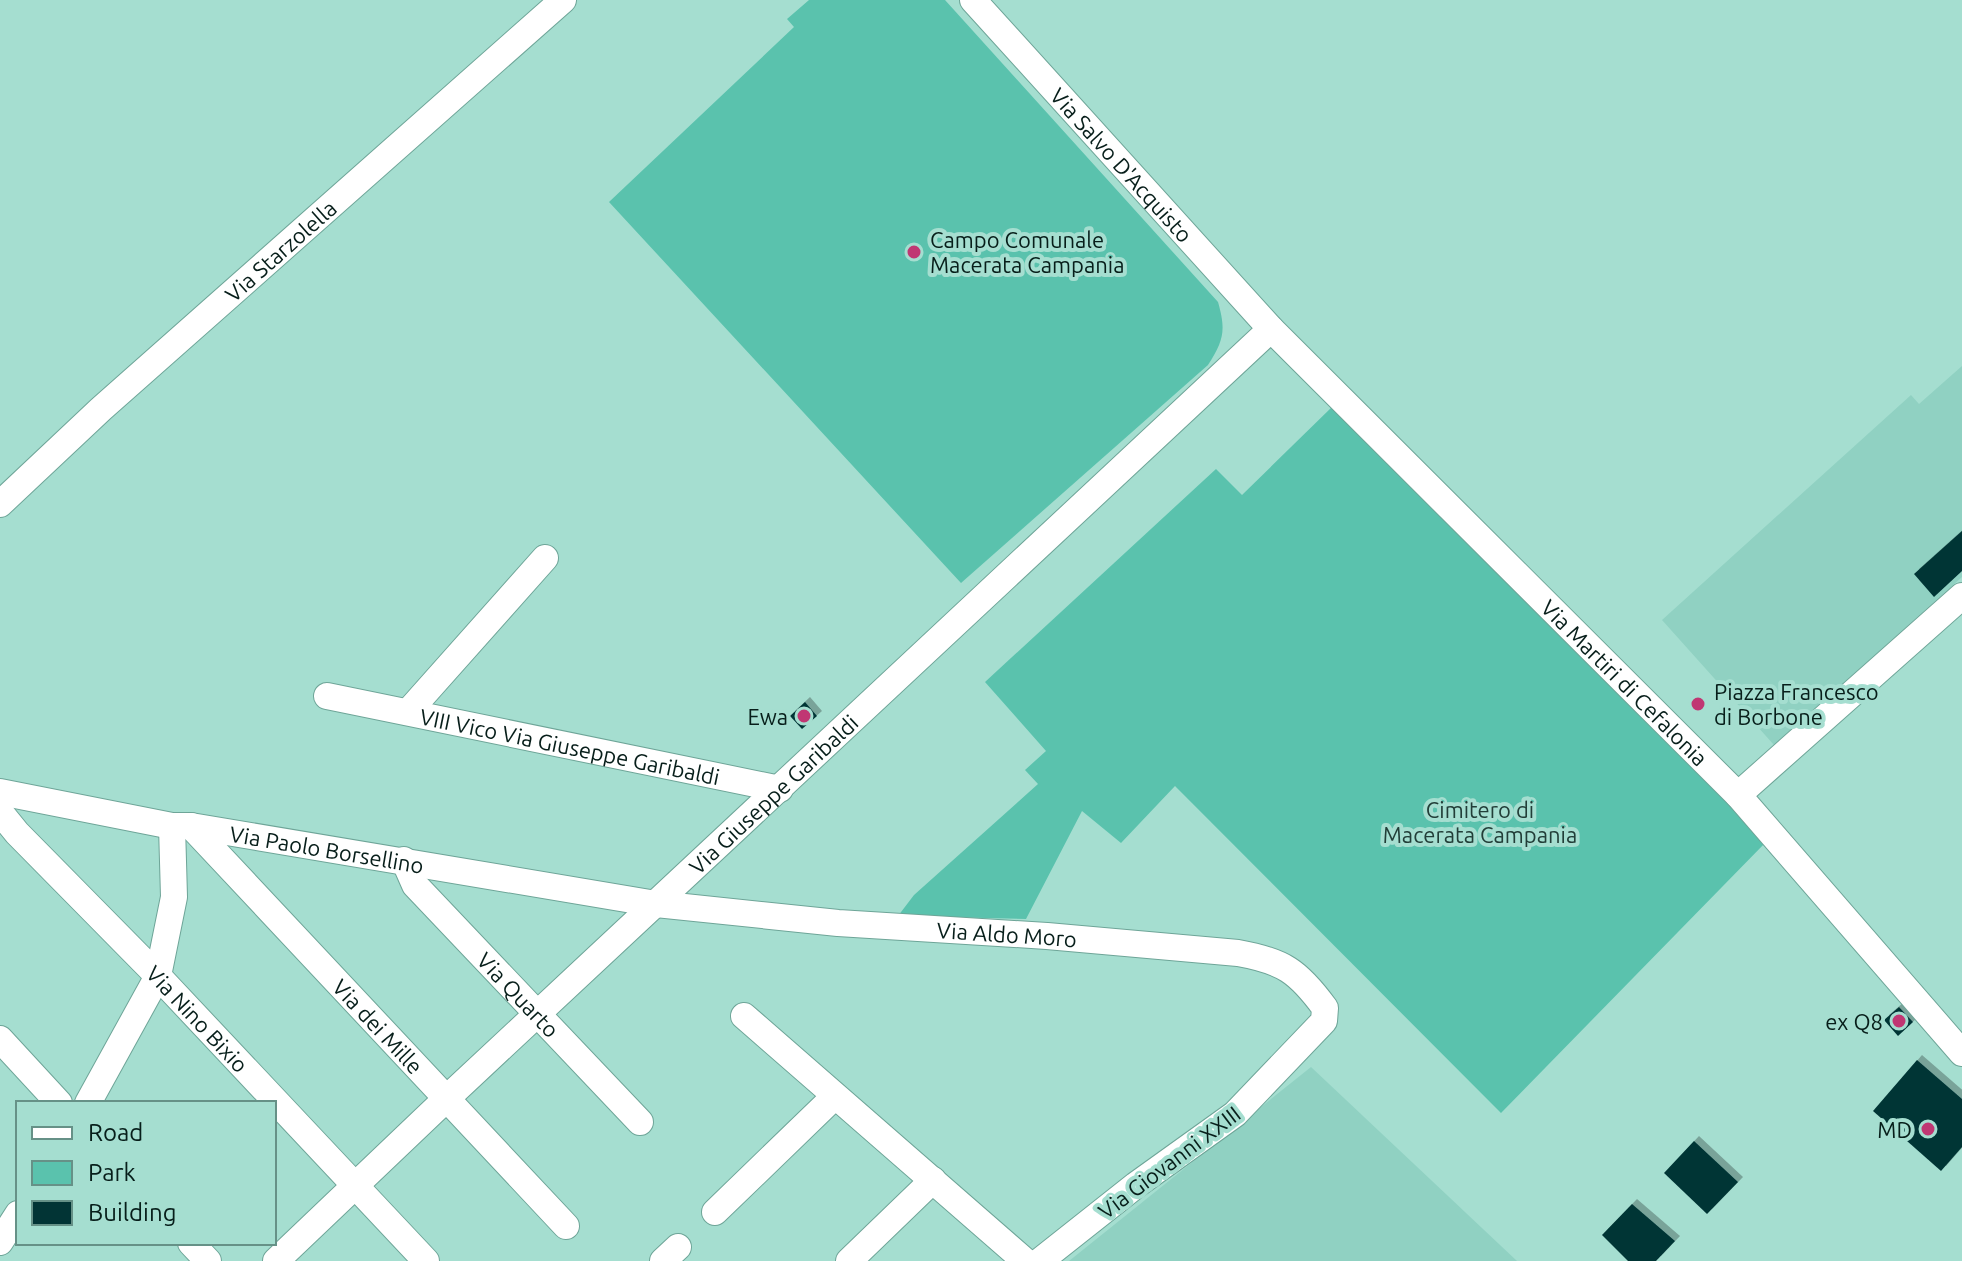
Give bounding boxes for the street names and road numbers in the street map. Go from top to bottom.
street label: Via Salvo D'Acquisto [1046,82,1198,247]
street label: Via Starzolella [220,195,341,306]
street label: Via Martiri di Cefalonia [1537,594,1713,770]
street label: VIII Vico Via Giuseppe Garibaldi [418,703,722,789]
street label: Via Giuseppe Garibaldi [683,709,862,879]
street label: Via Paolo Borsellino [228,820,426,877]
street label: Via Aldo Moro [936,917,1078,951]
street label: Via Quarto [473,947,565,1042]
street label: Via Nino Bixio [142,960,254,1077]
street label: Via dei Mille [328,974,429,1078]
street label: Via Giovanni XXIII [1093,1101,1245,1223]

